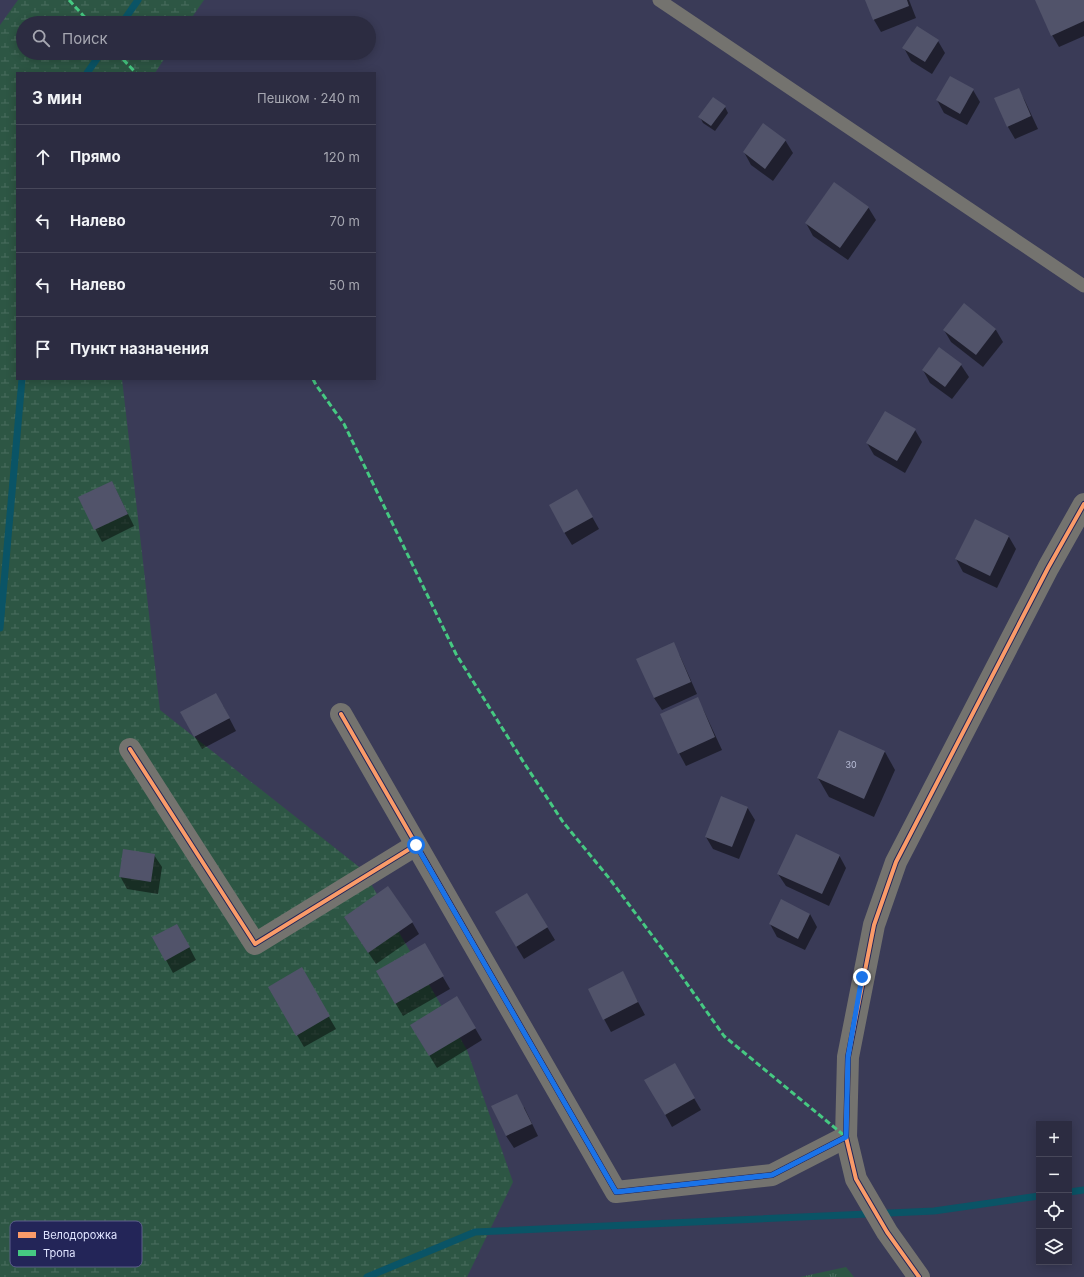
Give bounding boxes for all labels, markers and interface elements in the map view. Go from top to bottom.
search box [16,16,376,60]
icon: search [30,27,52,49]
text: Поиск [62,29,108,48]
text: 3 мин [32,88,82,108]
text: Пешком · 240 m [257,90,360,106]
icon: ahead [32,146,54,168]
text: Прямо [70,147,121,166]
text: 120 m [324,149,360,165]
icon: left [32,210,54,232]
text: Налево [70,211,126,230]
text: 70 m [330,213,360,229]
icon: left [32,274,54,296]
text: Налево [70,275,126,294]
text: 50 m [329,277,360,293]
icon: arrive [32,338,54,360]
text: Пункт назначения [70,339,209,358]
house number: 30 [845,759,857,770]
route start [407,836,425,854]
route end [853,968,871,986]
map controls [1036,1121,1072,1265]
button: + [1036,1121,1072,1157]
button: − [1036,1157,1072,1193]
button: locate [1036,1193,1072,1229]
legend [10,1221,142,1267]
text: Велодорожка [43,1228,117,1242]
button: layers [1036,1229,1072,1265]
text: Тропа [43,1246,75,1260]

